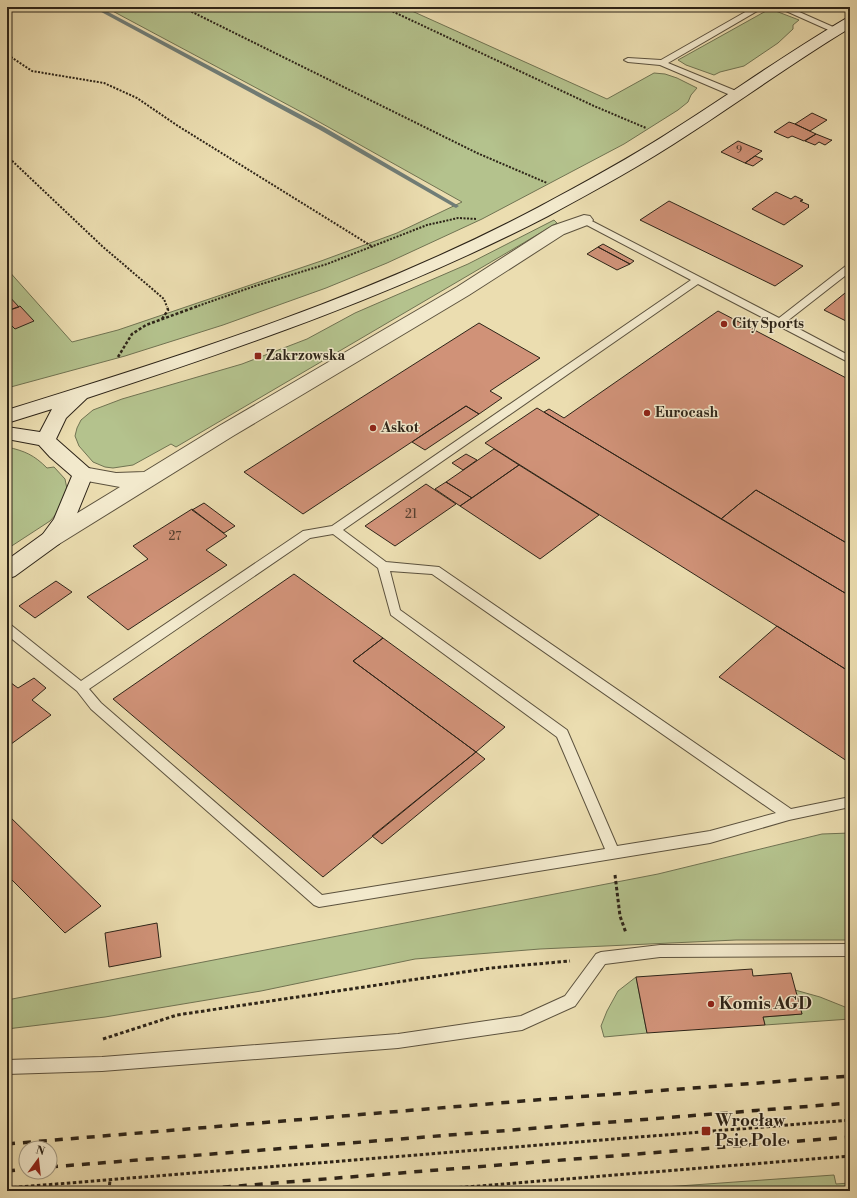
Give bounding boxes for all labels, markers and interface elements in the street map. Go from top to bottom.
house number: 9 [736,144,742,156]
place label: City Sports [732,315,804,333]
marker: City Sports [719,319,729,329]
place label: Zakrzowska [266,347,345,365]
marker: Zakrzowska [253,351,263,361]
place label: Eurocash [655,404,718,422]
marker: Eurocash [642,408,652,418]
place label: Askot [380,419,420,437]
marker: Askot [368,423,378,433]
house number: 21 [405,507,418,522]
house number: 27 [169,529,181,544]
place label: Komis AGD [719,993,812,1015]
marker: Komis AGD [706,999,716,1009]
place label: Wrocław Psie Pole [714,1110,787,1152]
marker: Wrocław Psie Pole [700,1125,712,1137]
north arrow [18,1140,58,1180]
text: N [34,1143,47,1159]

